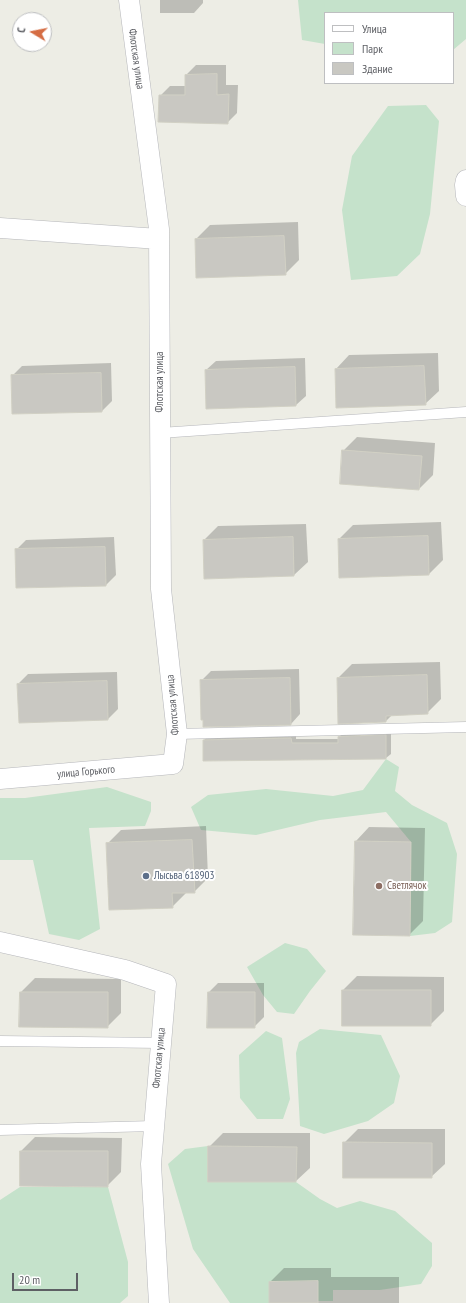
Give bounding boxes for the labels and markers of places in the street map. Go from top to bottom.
place label: Лысьва 618903 [154,869,214,883]
marker: Лысьва 618903 [141,871,151,881]
place label: Светлячок [387,879,426,893]
marker: Светлячок [374,881,384,891]

